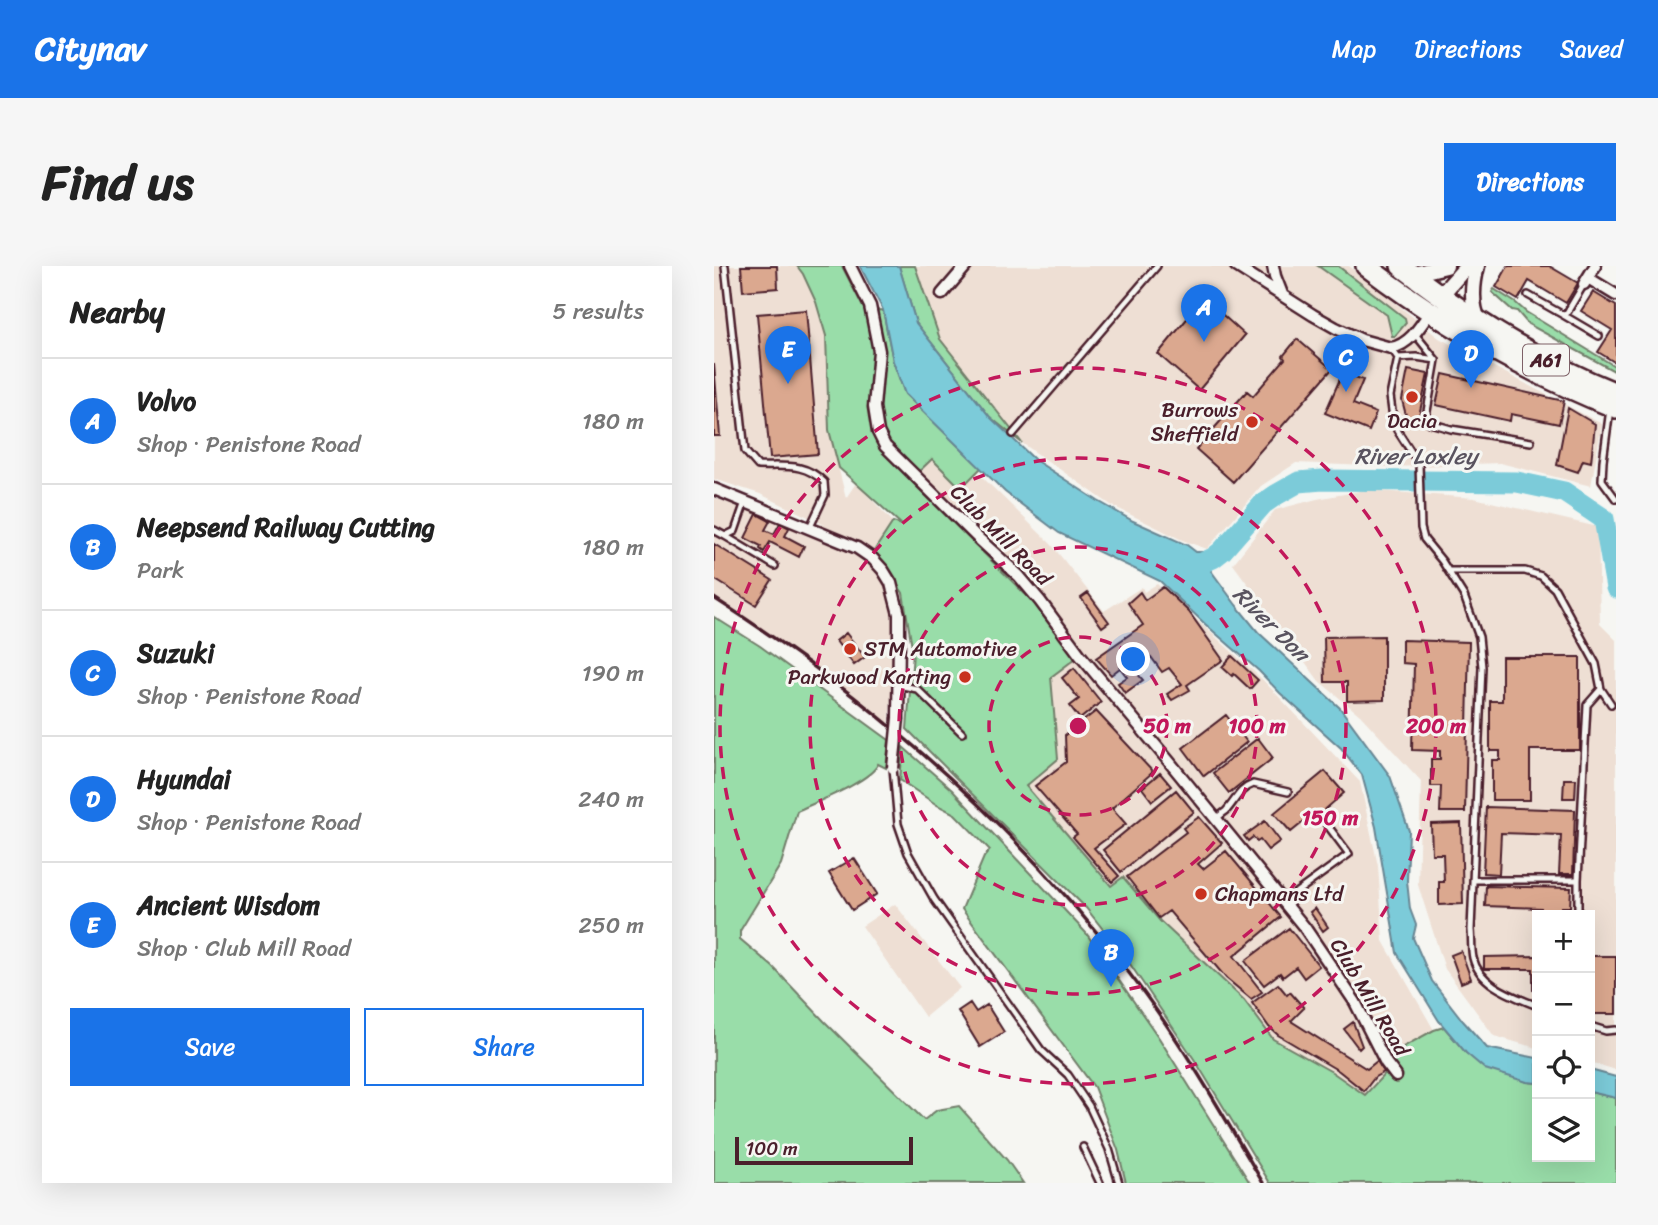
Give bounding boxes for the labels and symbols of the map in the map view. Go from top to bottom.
pin: A [1181,284,1227,342]
pin: E [765,326,811,384]
pin: D [1448,330,1494,388]
pin: C [1323,334,1369,392]
road number: A61 [1523,344,1569,376]
marker: Dacia [1404,389,1420,405]
place label: Burrows Sheffield [1151,391,1240,453]
place label: Dacia [1387,402,1437,440]
marker: Burrows Sheffield [1244,414,1260,430]
water label: River Loxley [1355,436,1480,477]
street label: Club Mill Road [941,475,1063,597]
water label: River Don [1223,576,1321,674]
place label: STM Automotive [864,630,1017,668]
marker: STM Automotive [842,641,858,657]
your location [1116,642,1150,676]
place label: Parkwood Karting [788,658,951,696]
marker: Parkwood Karting [957,669,973,685]
text: 50 m [1143,707,1192,745]
text: 100 m [1228,707,1286,745]
text: 200 m [1405,707,1467,745]
centre of rings [1066,714,1090,738]
text: 150 m [1302,799,1359,837]
place label: Chapmans Ltd [1215,875,1345,913]
marker: Chapmans Ltd [1193,886,1209,902]
pin: B [1088,929,1134,987]
street label: Club Mill Road [1320,930,1421,1065]
scale bar [735,1134,914,1166]

